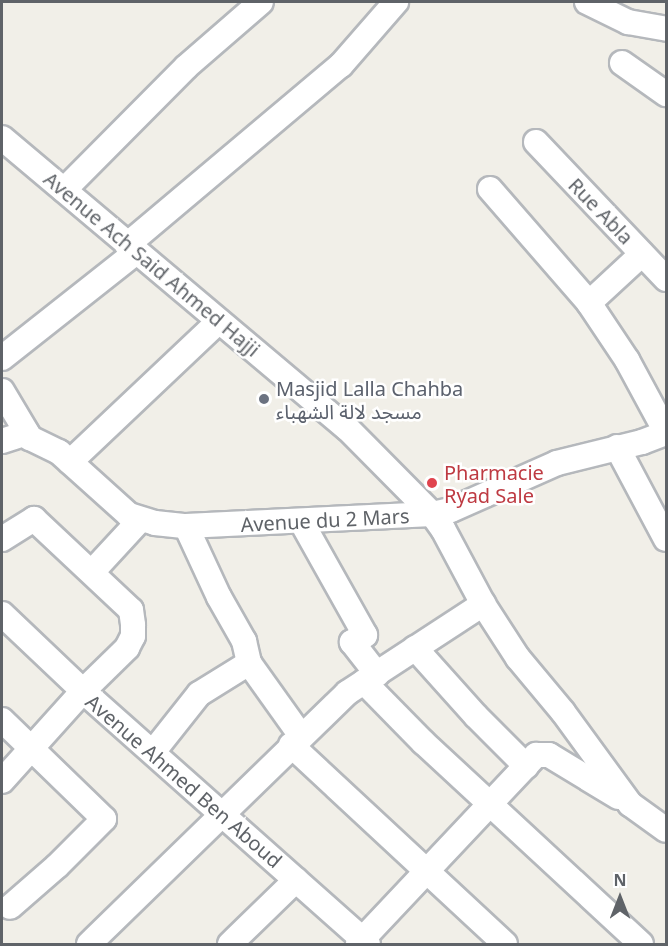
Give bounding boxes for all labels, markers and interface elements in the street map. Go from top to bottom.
street label: Avenue Ach Said Ahmed Hajji [39,167,265,361]
street label: Rue Abla [564,173,638,249]
place label: Masjid Lalla Chahba مسجد لالة الشهباء [276,376,463,423]
marker: Masjid Lalla Chahba مسجد لالة الشهباء [257,392,271,406]
place label: Pharmacie Ryad Sale [444,460,544,507]
marker: Pharmacie Ryad Sale [425,476,439,490]
street label: Avenue du 2 Mars [240,504,410,536]
street label: Avenue Ahmed Ben Aboud [81,689,287,873]
north arrow [590,868,650,928]
text: N [613,869,627,891]

